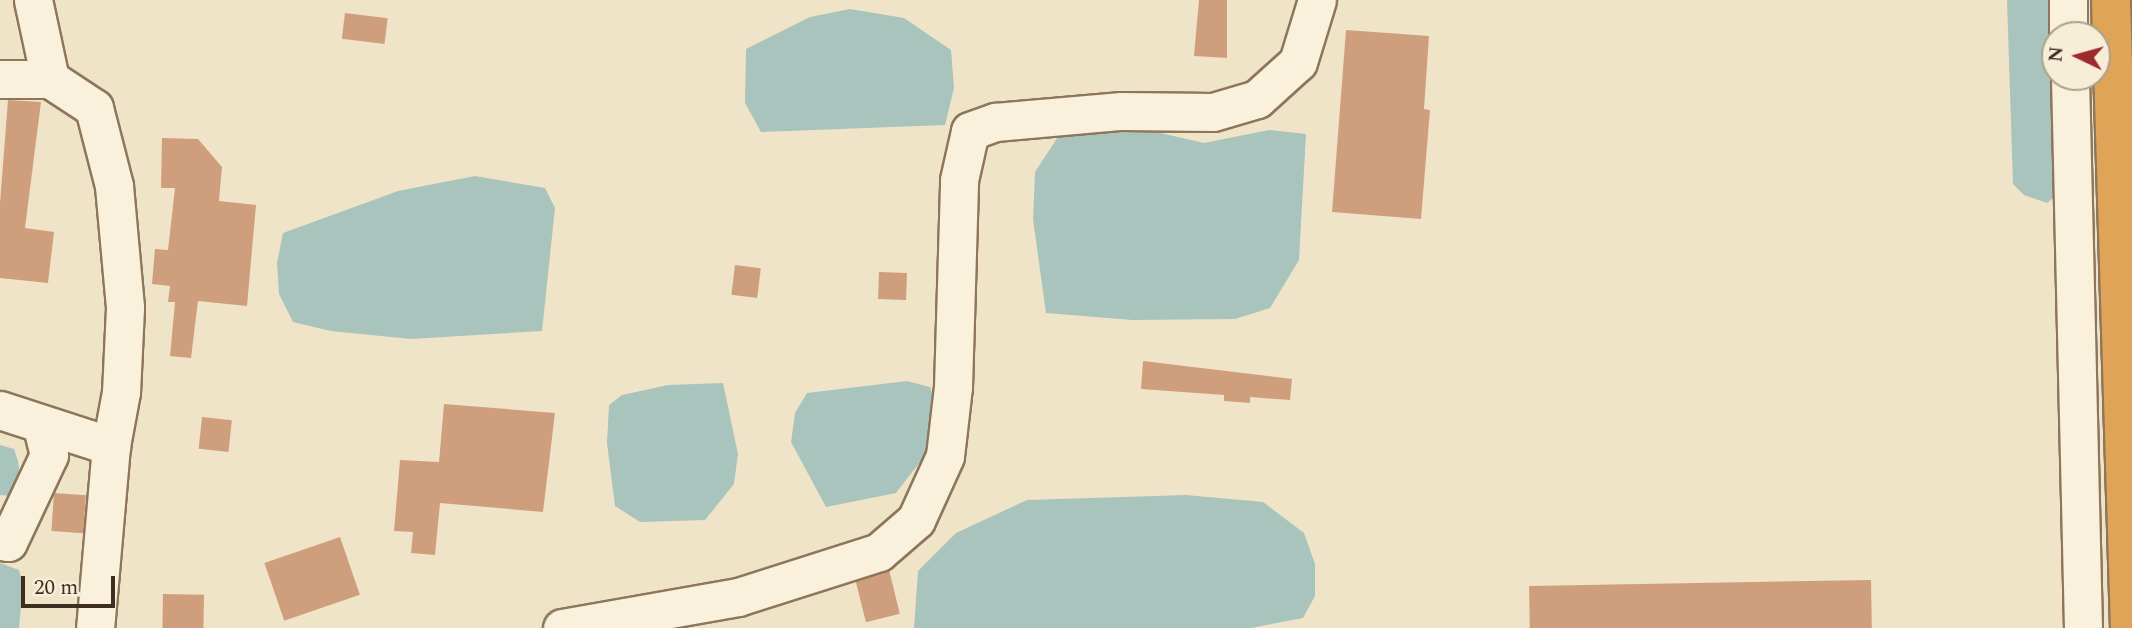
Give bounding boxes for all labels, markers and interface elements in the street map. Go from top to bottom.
north arrow [2041,21,2111,91]
text: N [2041,45,2072,63]
scale bar [24,562,119,606]
text: 20 m [34,572,78,604]

